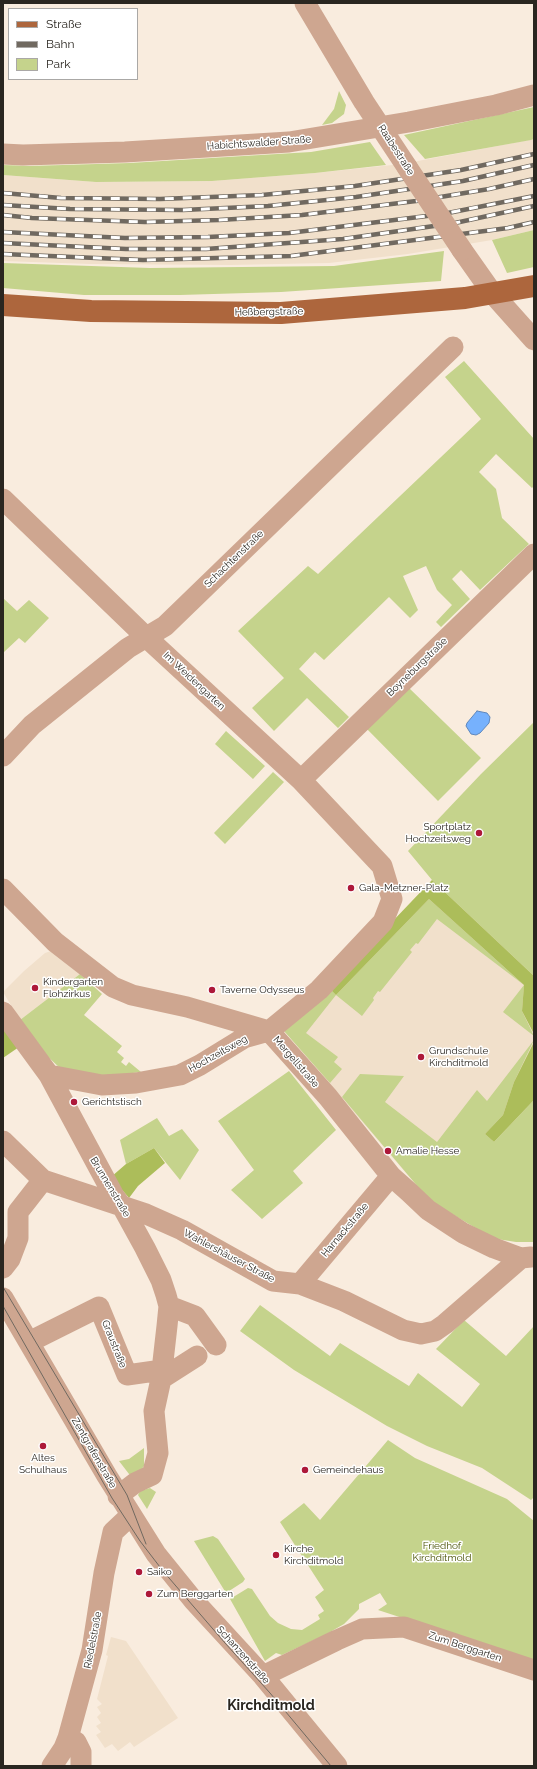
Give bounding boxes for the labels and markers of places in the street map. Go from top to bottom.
place label: Sportplatz Hochzeitsweg [405,821,471,844]
marker: Sportplatz Hochzeitsweg [474,828,484,838]
place label: Gala-Metzner-Platz [359,882,448,894]
marker: Gala-Metzner-Platz [346,883,356,893]
place label: Kindergarten Flohzirkus [43,976,103,1000]
marker: Kindergarten Flohzirkus [30,983,40,993]
place label: Taverne Odysseus [220,984,304,996]
marker: Taverne Odysseus [207,985,217,995]
place label: Grundschule Kirchditmold [429,1045,488,1068]
marker: Grundschule Kirchditmold [416,1052,426,1062]
place label: Gerichtstisch [82,1096,142,1108]
marker: Gerichtstisch [69,1097,79,1107]
place label: Amalie Hesse [396,1145,459,1157]
marker: Amalie Hesse [383,1146,393,1156]
marker: Altes Schulhaus [38,1441,48,1451]
place label: Altes Schulhaus [19,1452,67,1476]
place label: Gemeindehaus [313,1464,383,1476]
marker: Gemeindehaus [300,1465,310,1475]
place label: Kirche Kirchditmold [284,1543,343,1566]
marker: Kirche Kirchditmold [271,1550,281,1560]
place label: Saiko [147,1566,172,1578]
marker: Saiko [134,1567,144,1577]
place label: Zum Berggarten [157,1588,233,1600]
marker: Zum Berggarten [144,1589,154,1599]

